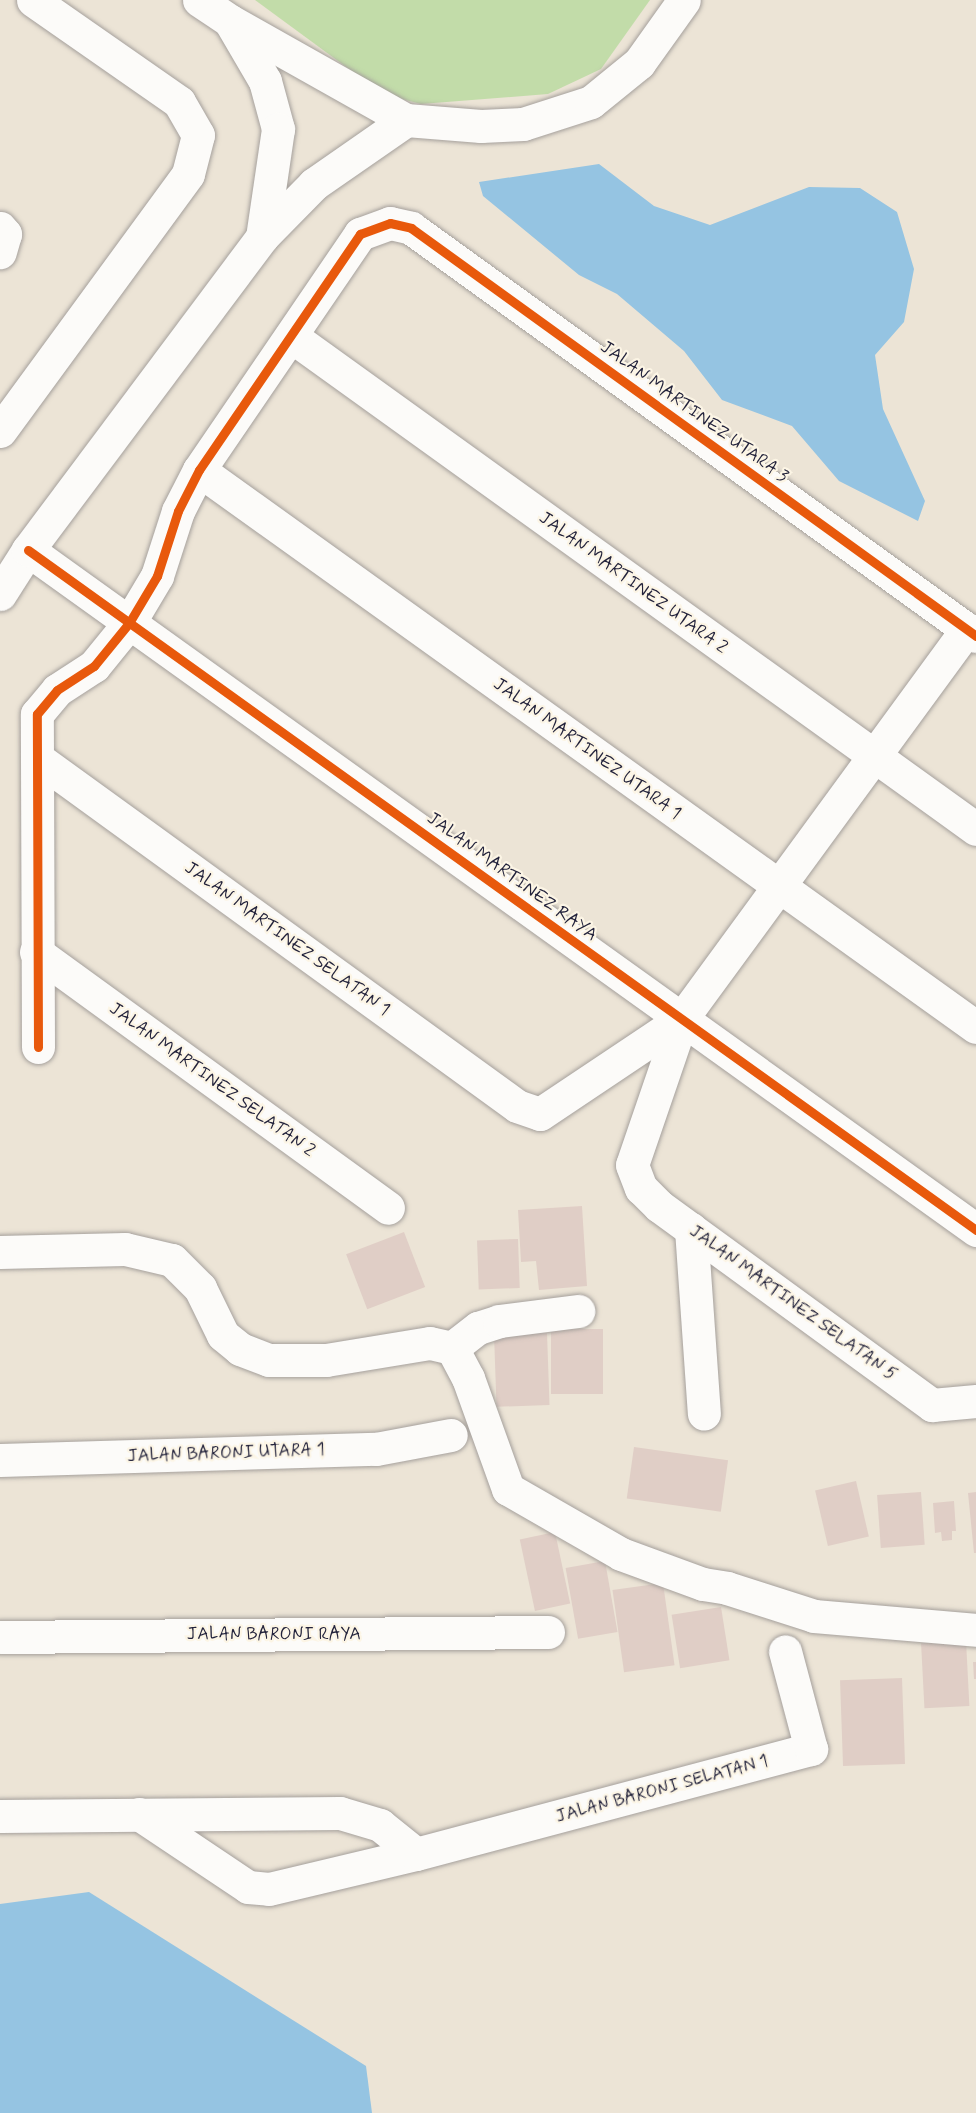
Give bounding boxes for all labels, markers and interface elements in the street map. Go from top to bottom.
street label: JALAN MARTINEZ UTARA 3 [597,337,791,487]
street label: JALAN MARTINEZ UTARA 2 [536,508,730,658]
street label: JALAN MARTINEZ UTARA 1 [490,674,684,824]
street label: JALAN MARTINEZ RAYA [425,809,599,945]
street label: JALAN MARTINEZ SELATAN 1 [182,858,392,1020]
street label: JALAN MARTINEZ SELATAN 2 [106,999,318,1161]
street label: JALAN MARTINEZ SELATAN 5 [686,1221,900,1385]
street label: JALAN BARONI UTARA 1 [129,1439,323,1467]
street label: JALAN BARONI RAYA [190,1623,358,1645]
street label: JALAN BARONI SELATAN 1 [556,1751,768,1827]

